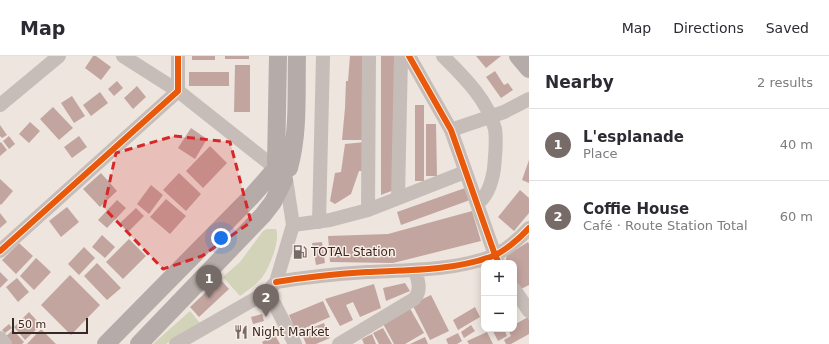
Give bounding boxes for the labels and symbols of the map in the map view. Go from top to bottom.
your location [211,228,231,248]
fuel station icon: TOTAL Station [292,244,308,260]
place label: TOTAL Station [310,245,396,259]
pin: 1 [196,265,222,298]
pin: 2 [253,284,279,317]
scale bar [12,316,88,335]
restaurant icon: Night Market [233,324,249,340]
place label: Night Market [252,325,330,339]

